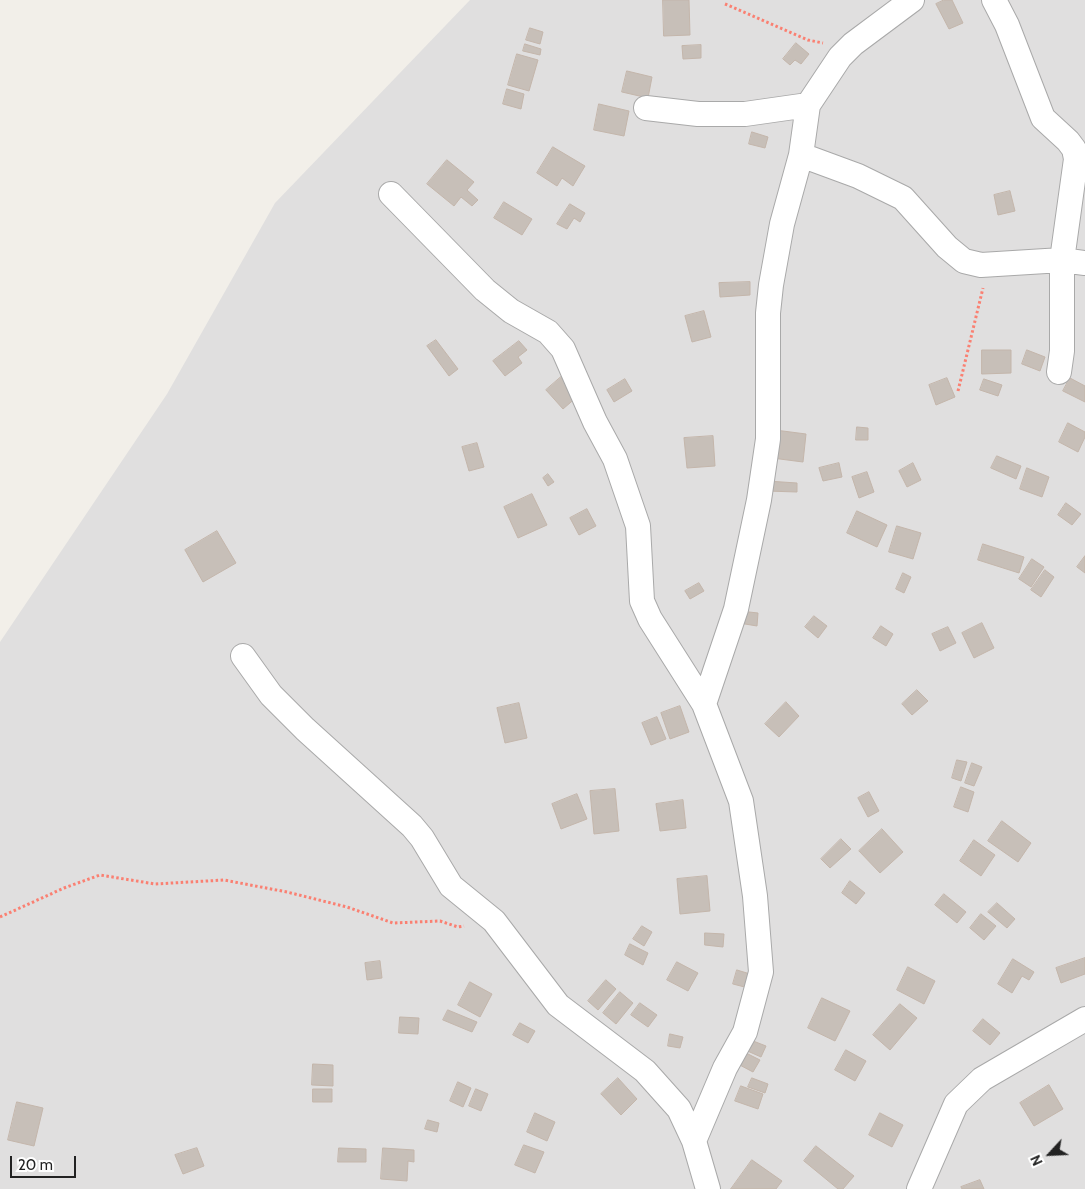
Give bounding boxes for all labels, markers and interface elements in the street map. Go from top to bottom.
north arrow [1025,1129,1075,1179]
scale bar [12,1146,79,1178]
text: N [1026,1152,1047,1169]
text: 20 m [18,1156,53,1174]

